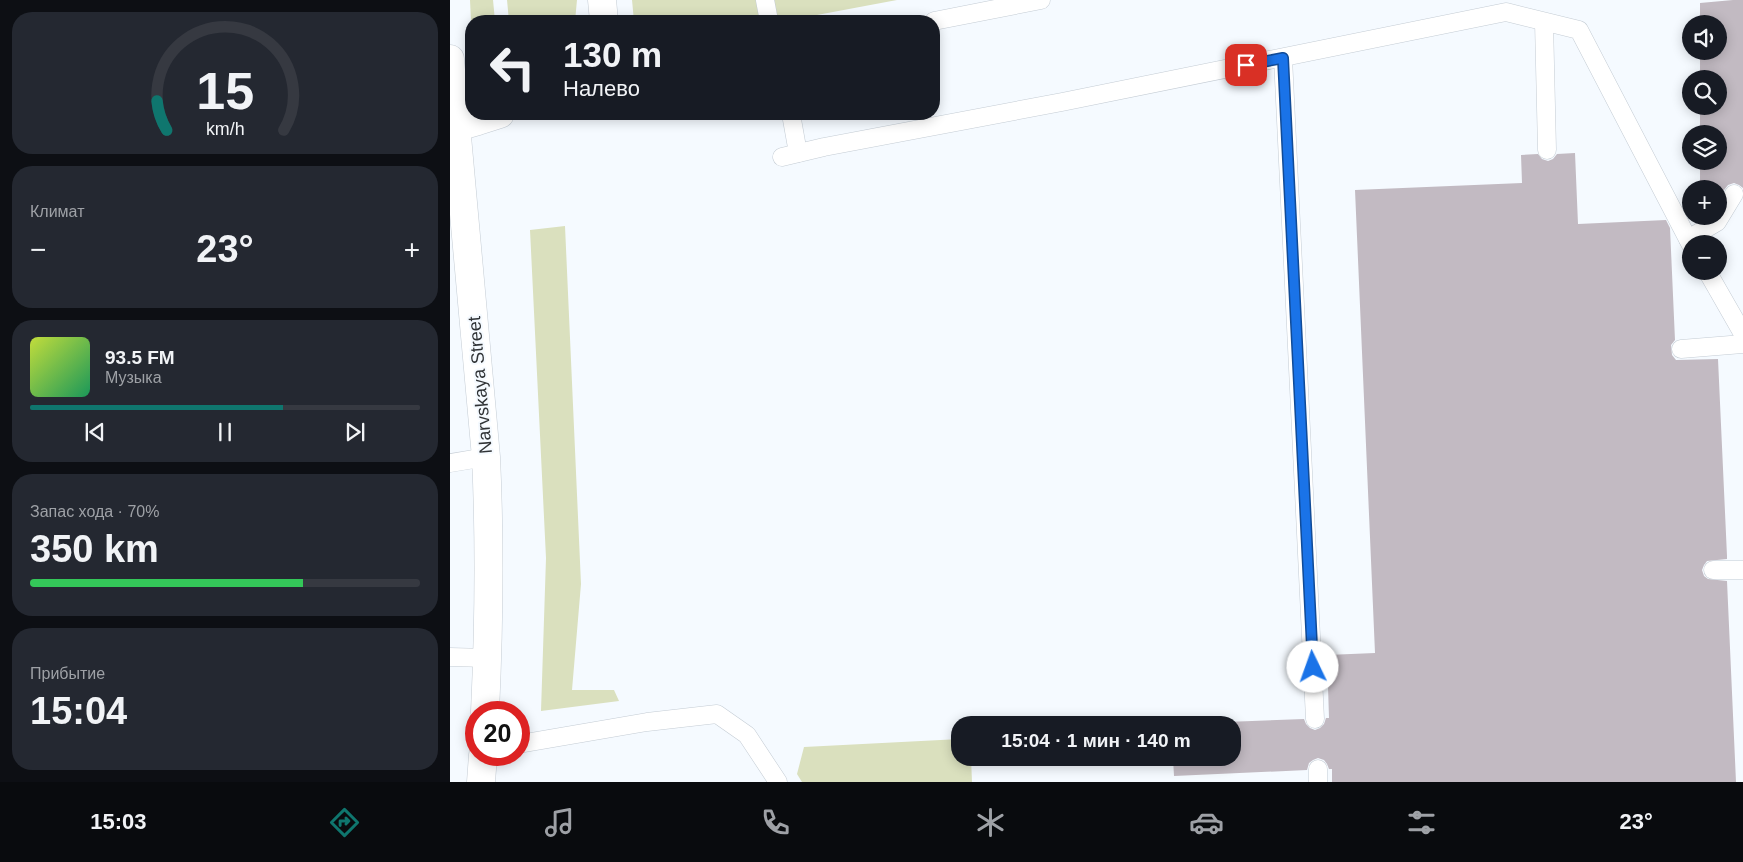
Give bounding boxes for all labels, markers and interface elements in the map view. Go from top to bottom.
map controls [1682,15,1727,280]
button: sound [1682,15,1727,60]
icon: left [480,35,545,100]
text: 130 m [563,35,662,74]
pin [1225,44,1267,86]
icon: arrive [1232,51,1260,79]
text: 15 [196,62,254,120]
button: search [1682,70,1727,115]
text: Налево [563,76,640,101]
text: km/h [206,119,244,139]
button: layers [1682,125,1727,170]
button: + [1682,180,1727,225]
text: Климат [30,203,84,220]
text: 23° [196,228,254,270]
text: − [30,234,46,265]
text: + [404,234,420,265]
button: − [1682,235,1727,280]
street label: Narvskaya Street [464,315,496,455]
text: 93.5 FM [105,347,175,368]
text: Музыка [105,369,162,386]
icon: previous [81,418,109,446]
icon: pause [211,418,239,446]
icon: next [341,418,369,446]
text: Запас хода · 70% [30,503,159,520]
text: 350 km [30,528,159,570]
position arrow [1286,640,1338,692]
text: Прибытие [30,665,105,682]
text: 15:04 [30,690,127,732]
speed limit sign: 20 [465,701,530,766]
text: 15:04 · 1 мин · 140 m [1001,730,1191,751]
icon: directions [327,805,362,840]
icon: music [542,805,577,840]
icon: phone [758,805,793,840]
icon: climate [973,805,1008,840]
icon: car [1189,805,1224,840]
icon: filters [1404,805,1439,840]
text: 15:03 [90,809,146,834]
text: 23° [1619,809,1653,834]

